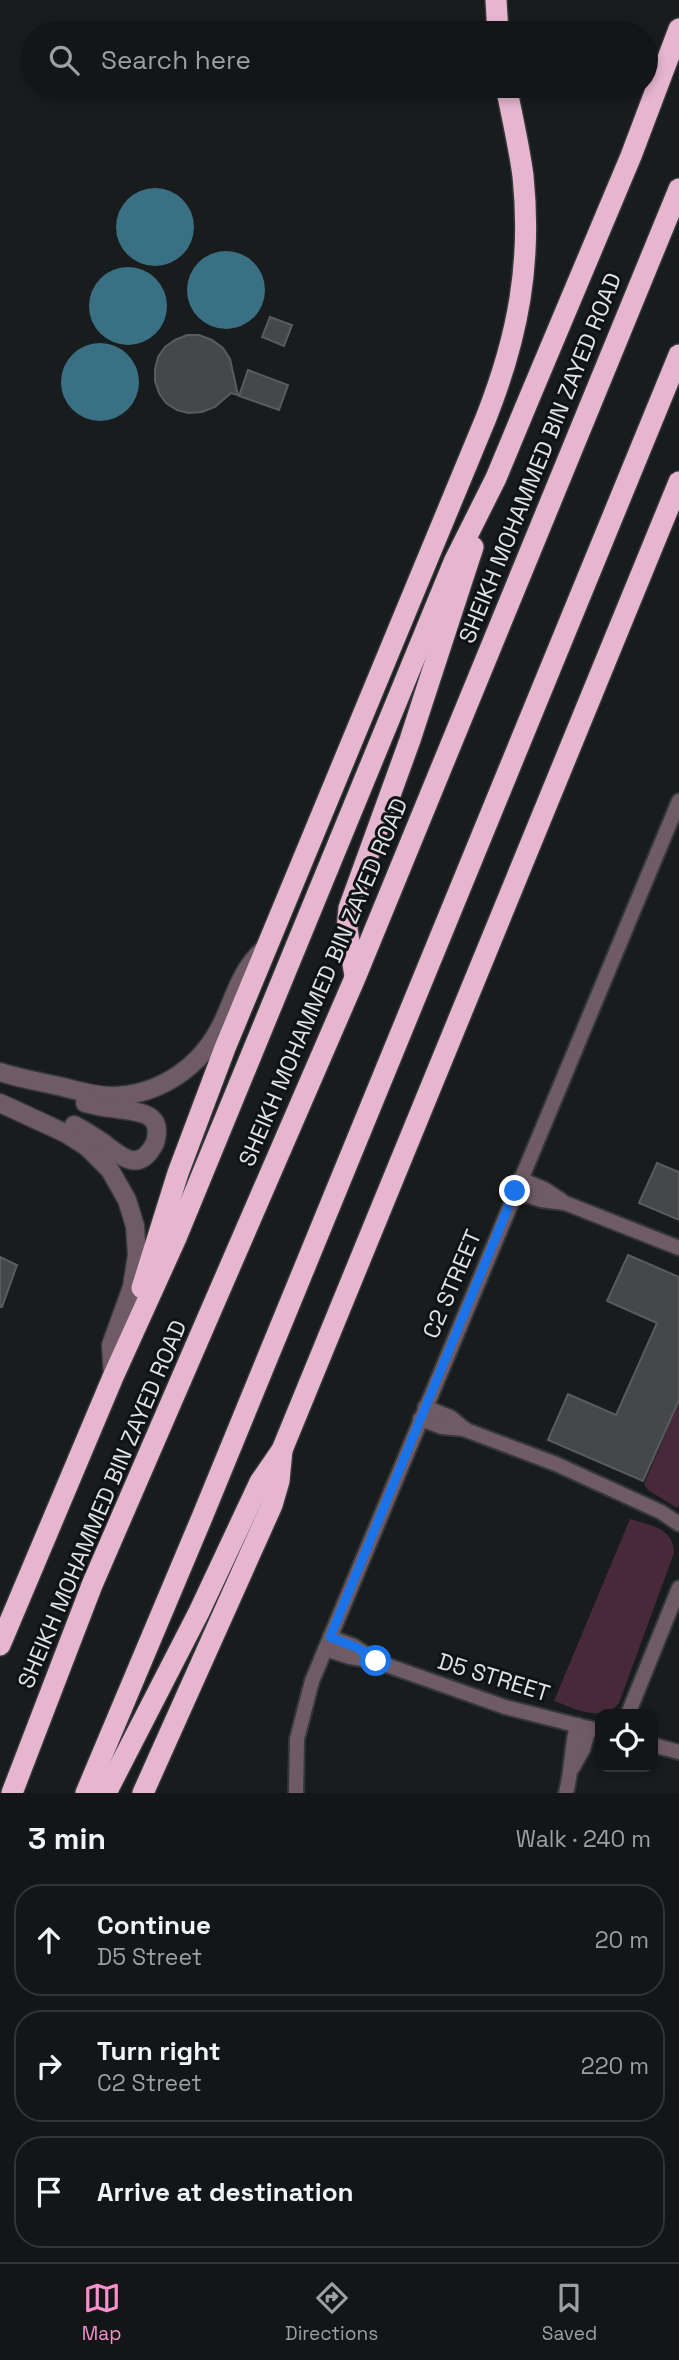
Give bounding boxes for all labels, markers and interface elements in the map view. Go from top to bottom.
search box [21,21,658,98]
icon: search [45,41,83,79]
text: Search here [101,43,251,77]
street label: SHEIKH MOHAMMED BIN ZAYED ROAD [452,268,628,648]
street label: SHEIKH MOHAMMED BIN ZAYED ROAD [232,793,414,1171]
route end [499,1175,530,1206]
street label: C2 STREET [416,1225,488,1343]
street label: SHEIKH MOHAMMED BIN ZAYED ROAD [11,1315,193,1693]
route start [360,1645,391,1676]
street label: D5 STREET [434,1646,554,1708]
map controls [595,1709,658,1772]
button: locate [595,1709,658,1772]
text: 3 min [28,1819,106,1858]
text: Walk · 240 m [516,1824,651,1854]
text: Continue [97,1908,211,1942]
icon: ahead [30,1921,68,1959]
text: 20 m [595,1925,649,1955]
text: D5 Street [97,1942,202,1972]
text: Turn right [97,2034,221,2068]
icon: right [30,2047,68,2085]
text: 220 m [581,2051,649,2081]
text: C2 Street [97,2068,202,2098]
icon: arrive [30,2173,68,2211]
text: Arrive at destination [97,2175,354,2209]
tab: Map [82,2279,121,2346]
tab: Directions [285,2279,378,2346]
tab: Saved [542,2279,597,2346]

